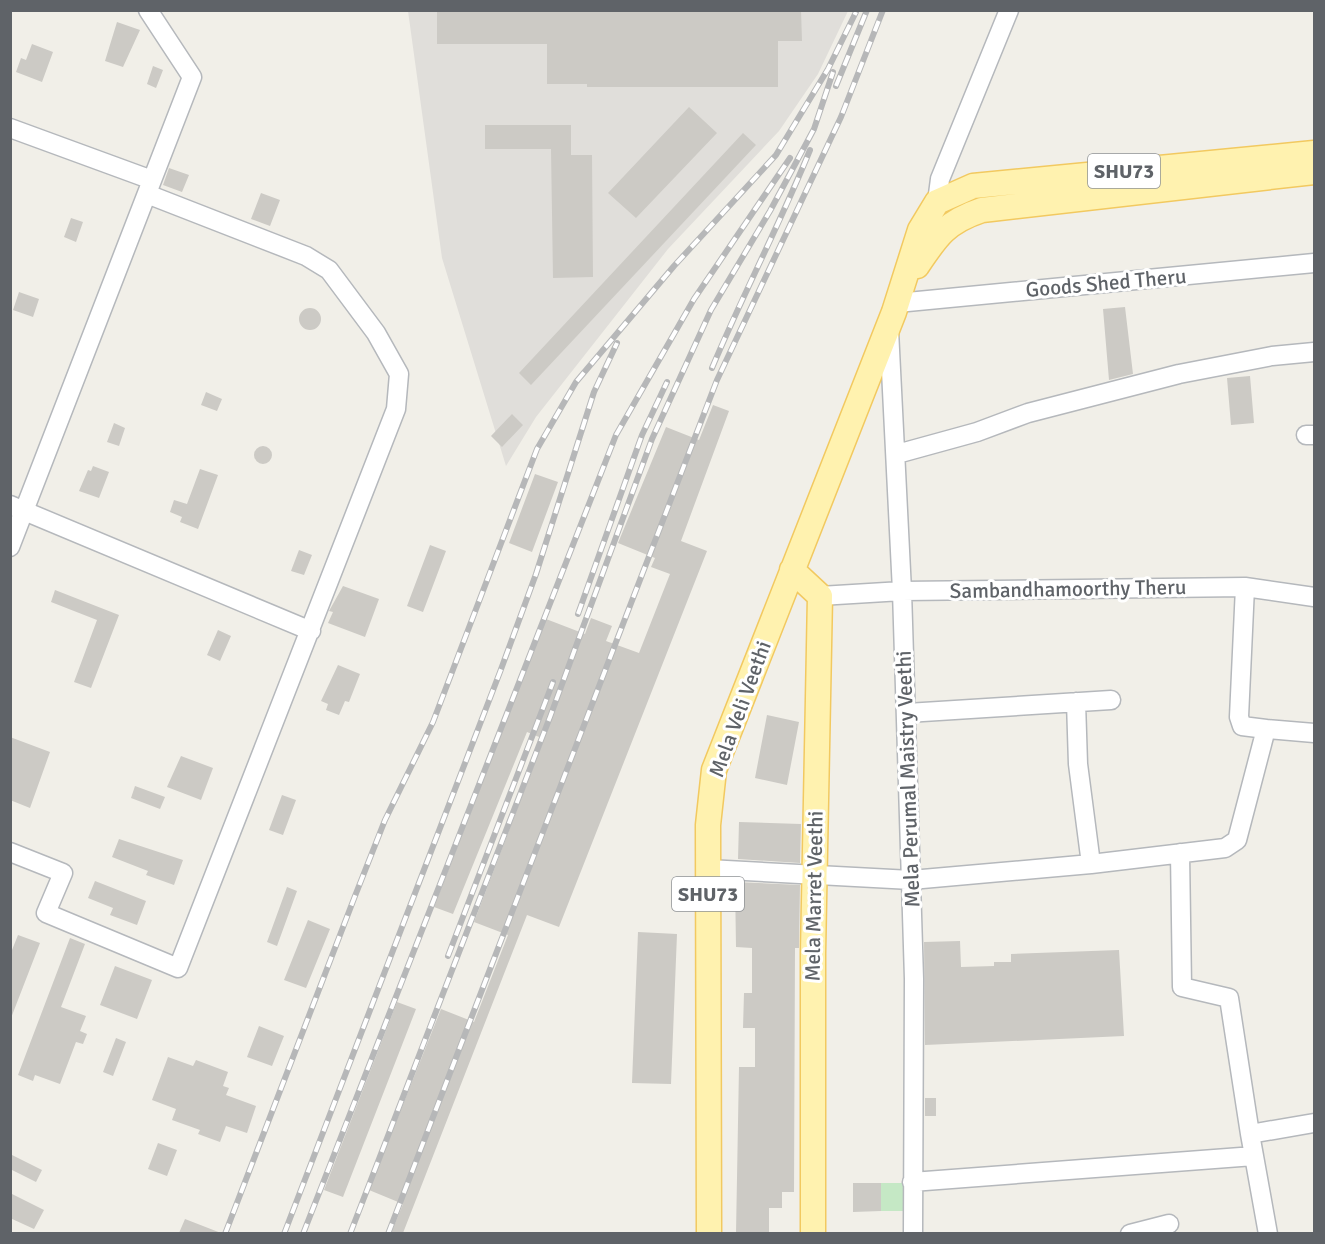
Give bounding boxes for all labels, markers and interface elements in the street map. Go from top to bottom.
road number: SHU73 [1088,154,1160,188]
street label: Goods Shed Theru [1025,263,1187,303]
street label: Sambandhamoorthy Theru [950,574,1186,604]
street label: Mela Veli Veethi [703,637,777,781]
street label: Mela Perumal Maistry Veethi [891,650,925,908]
street label: Mela Marret Veethi [800,810,828,982]
road number: SHU73 [672,877,744,911]

